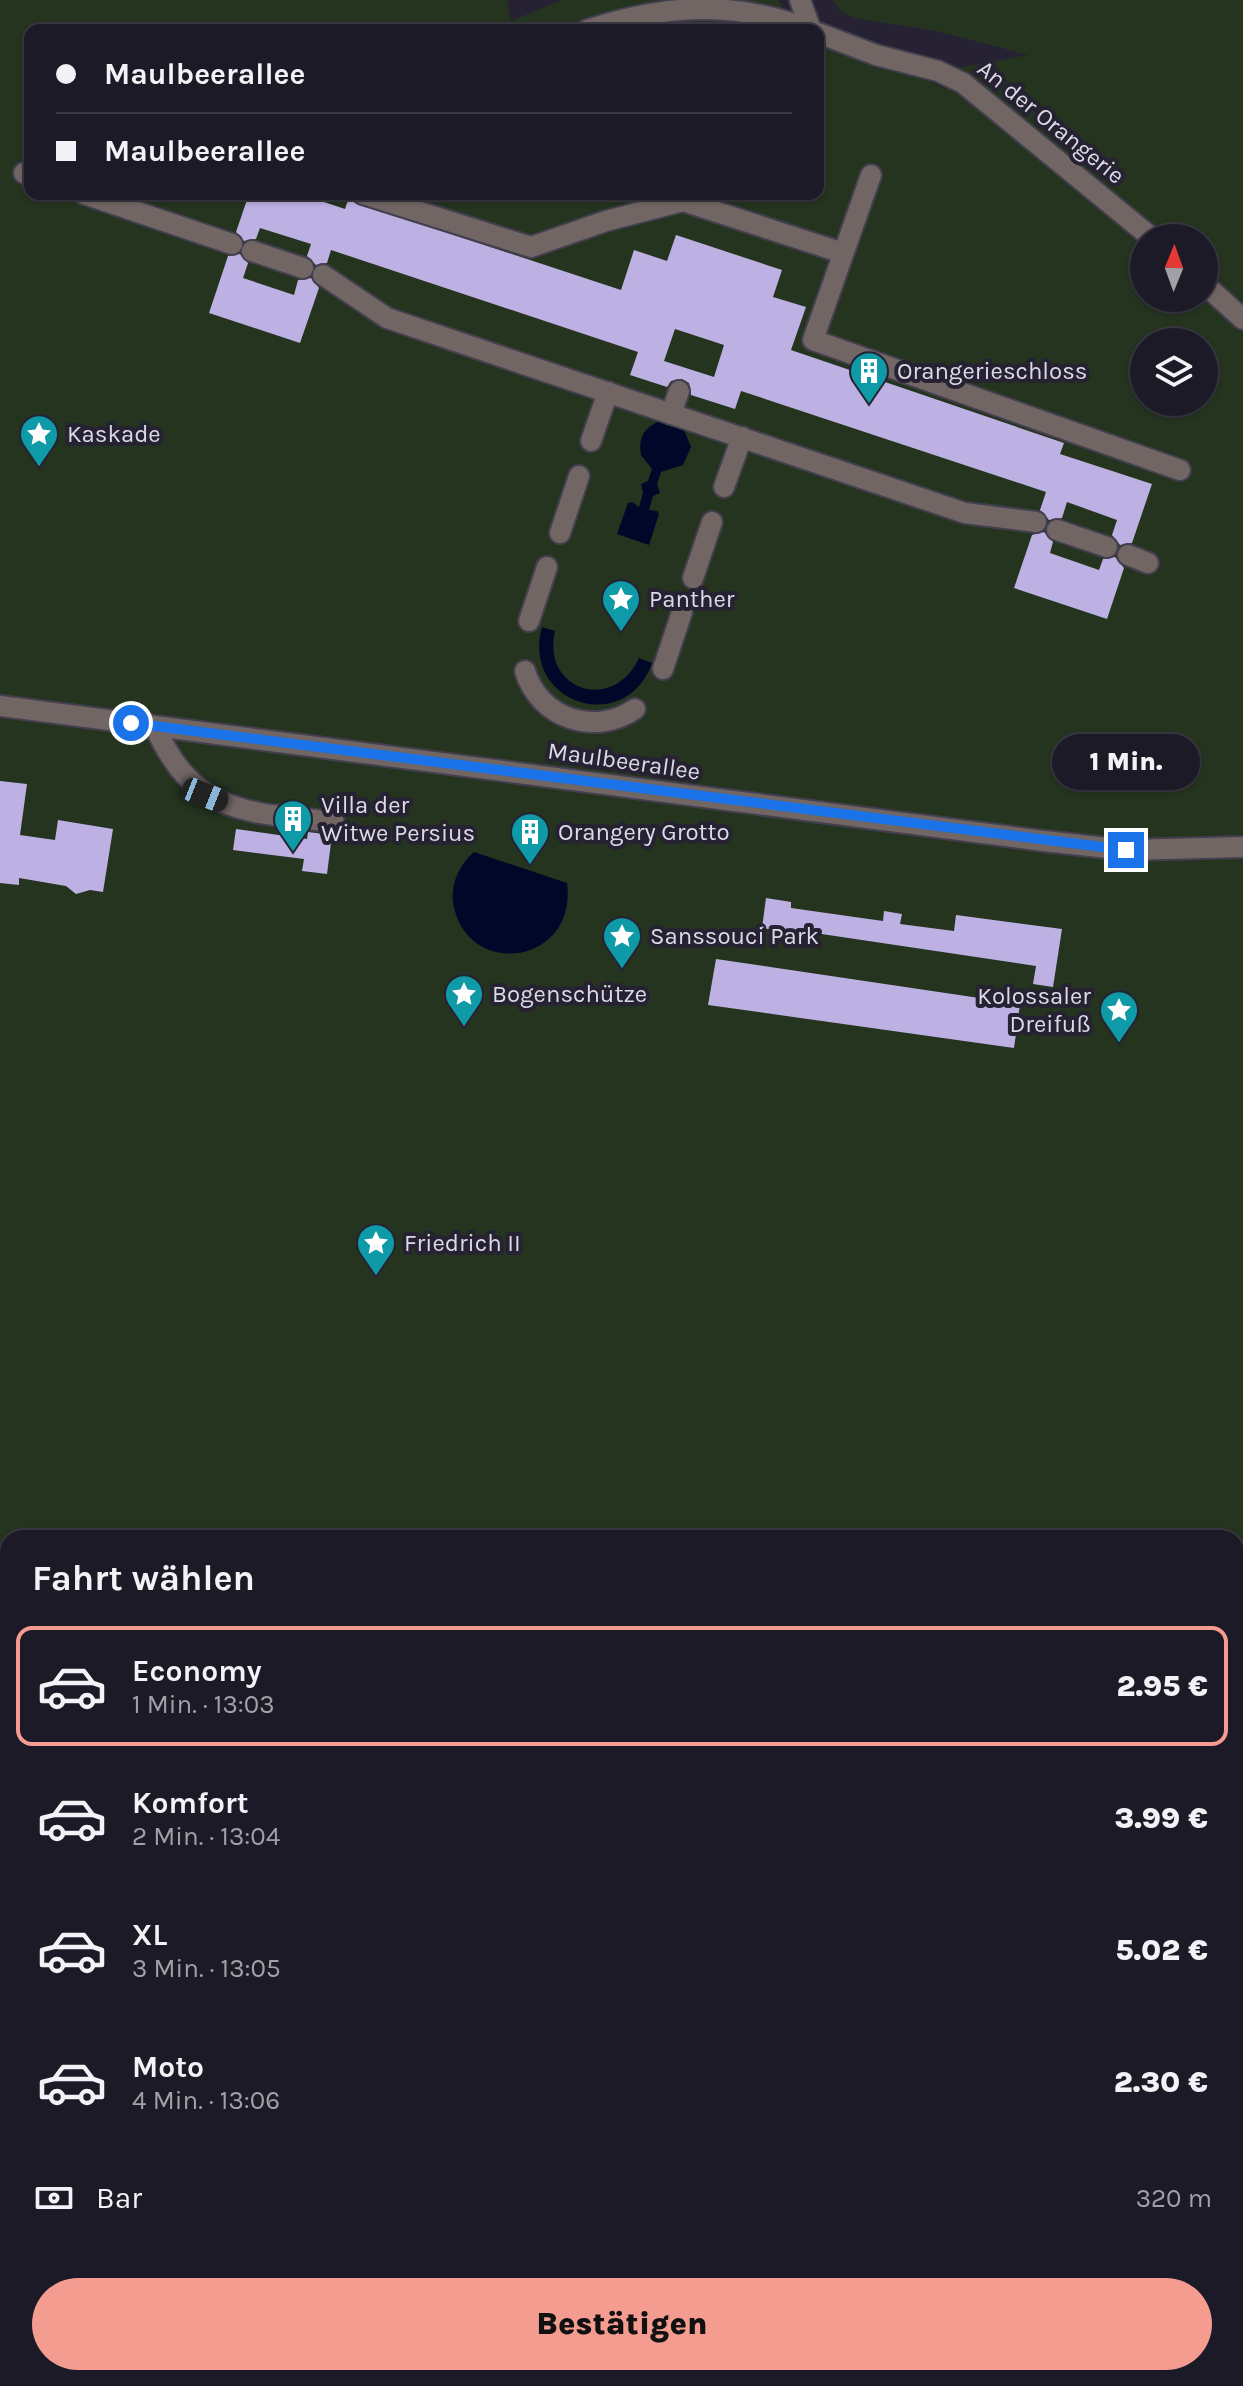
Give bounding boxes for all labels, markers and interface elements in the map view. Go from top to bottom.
street label: An der Orangerie [972,54,1130,190]
text: Maulbeerallee [104,56,305,92]
text: Maulbeerallee [104,133,305,169]
north arrow [1130,224,1218,312]
map controls [1130,224,1218,416]
button: layers [1130,328,1218,416]
building icon: Orangerieschloss [848,350,890,405]
place label: Orangerieschloss [897,357,1087,385]
place icon: Kaskade [18,413,60,468]
place label: Kaskade [67,420,161,448]
place icon: Panther [600,578,642,633]
place label: Panther [649,585,735,613]
route start [113,705,149,741]
callout: 1 Min. [1052,734,1200,790]
street label: Maulbeerallee [546,736,702,786]
text: 1 Min. [1089,746,1163,777]
car [178,775,232,815]
place label: Villa der Witwe Persius [321,791,475,847]
building icon: Villa der Witwe Persius [272,798,314,853]
building icon: Orangery Grotto [509,811,551,866]
place label: Orangery Grotto [558,818,730,846]
route end [1108,832,1144,868]
place icon: Sanssouci Park [601,915,643,970]
place label: Sanssouci Park [650,922,819,950]
place icon: Bogenschütze [443,973,485,1028]
place label: Bogenschütze [492,980,647,1008]
place label: Kolossaler Dreifuß [977,982,1091,1038]
place icon: Kolossaler Dreifuß [1098,989,1140,1044]
place icon: Friedrich II [355,1222,397,1277]
place label: Friedrich II [404,1229,521,1257]
text: Fahrt wählen [32,1557,255,1599]
icon: car [36,1650,108,1722]
text: Economy [132,1653,262,1689]
text: 2.95 € [1116,1668,1208,1704]
text: 1 Min. · 13:03 [132,1689,275,1720]
icon: car [36,1782,108,1854]
text: Komfort [132,1785,249,1821]
text: 3.99 € [1115,1800,1208,1836]
text: 2 Min. · 13:04 [132,1821,280,1852]
icon: car [36,1914,108,1986]
text: XL [132,1917,167,1953]
text: 5.02 € [1115,1932,1208,1968]
text: 3 Min. · 13:05 [132,1953,281,1984]
icon: car [36,2046,108,2118]
text: Moto [132,2049,204,2085]
text: 2.30 € [1114,2064,1208,2100]
text: 4 Min. · 13:06 [132,2085,280,2116]
icon: cash [32,2176,76,2220]
text: Bar [96,2180,142,2216]
text: 320 m [1136,2183,1212,2214]
button: Bestätigen [32,2278,1212,2370]

